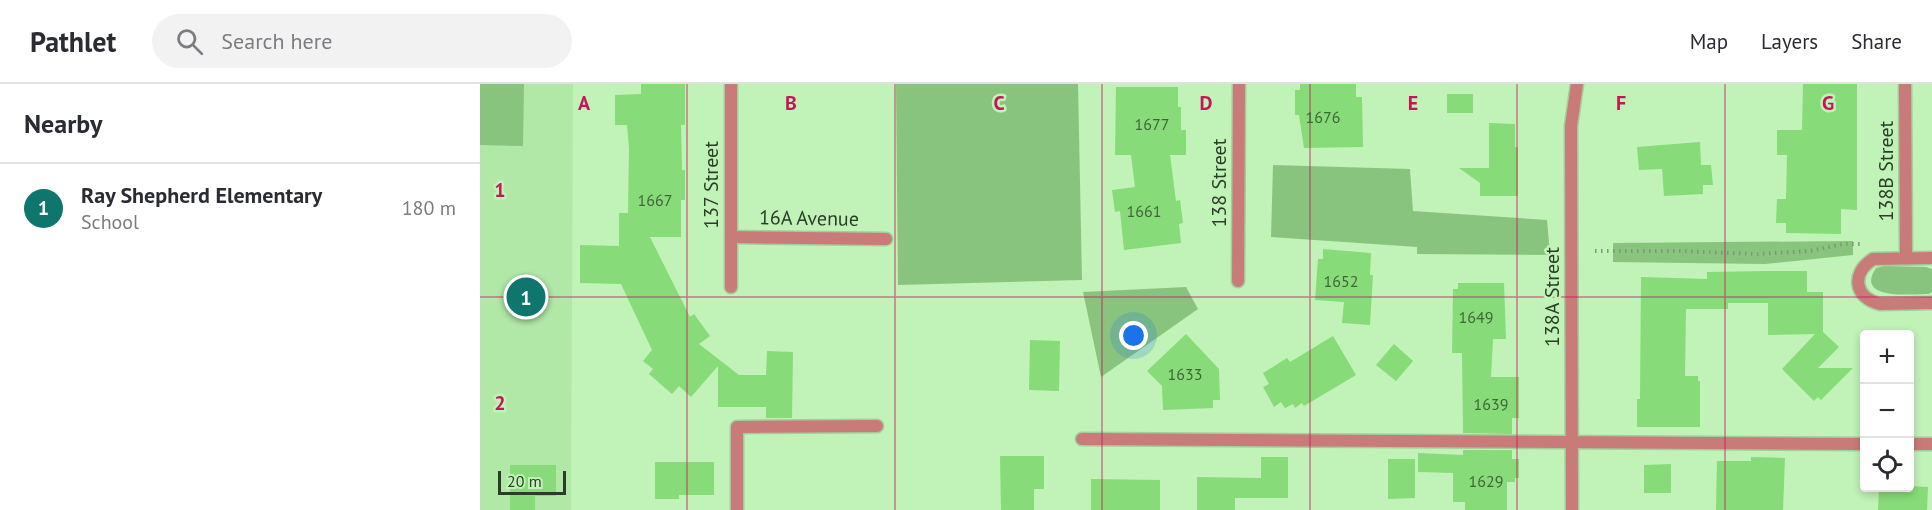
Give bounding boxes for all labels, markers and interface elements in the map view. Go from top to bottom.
search box [152,14,572,68]
text: Pathlet [30,23,116,60]
icon: search [173,25,206,58]
text: Search here [221,27,332,55]
text: Map [1690,28,1728,55]
text: Layers [1761,28,1818,55]
text: Share [1851,28,1902,55]
text: A [578,90,591,116]
text: B [785,90,797,116]
text: C [993,90,1005,116]
text: D [1200,90,1213,116]
text: E [1408,90,1418,116]
text: F [1616,90,1626,116]
text: G [1822,90,1834,116]
text: Nearby [24,107,102,140]
house number: 1676 [1306,107,1340,127]
house number: 1677 [1135,114,1169,134]
street label: 138B Street [1873,120,1899,221]
street label: 138 Street [1206,138,1232,228]
street label: 137 Street [698,141,724,229]
text: 1 [494,177,506,203]
text: Ray Shepherd Elementary [81,181,322,209]
house number: 1667 [638,190,672,210]
text: 1 [38,195,49,221]
text: 180 m [402,195,456,221]
house number: 1661 [1127,201,1161,221]
street label: 16A Avenue [759,204,859,232]
text: School [81,209,139,235]
street label: 138A Street [1539,247,1565,347]
house number: 1652 [1324,271,1358,291]
pin: 1 [506,274,546,320]
house number: 1649 [1459,307,1493,327]
your location [1119,321,1148,350]
map controls [1860,330,1914,492]
button: + [1860,330,1914,384]
house number: 1633 [1168,364,1202,384]
button: − [1860,384,1914,438]
text: 2 [494,390,506,416]
house number: 1639 [1474,394,1508,414]
button: locate [1860,438,1914,492]
scale bar [498,468,566,496]
text: 20 m [507,471,542,491]
house number: 1629 [1469,471,1503,491]

